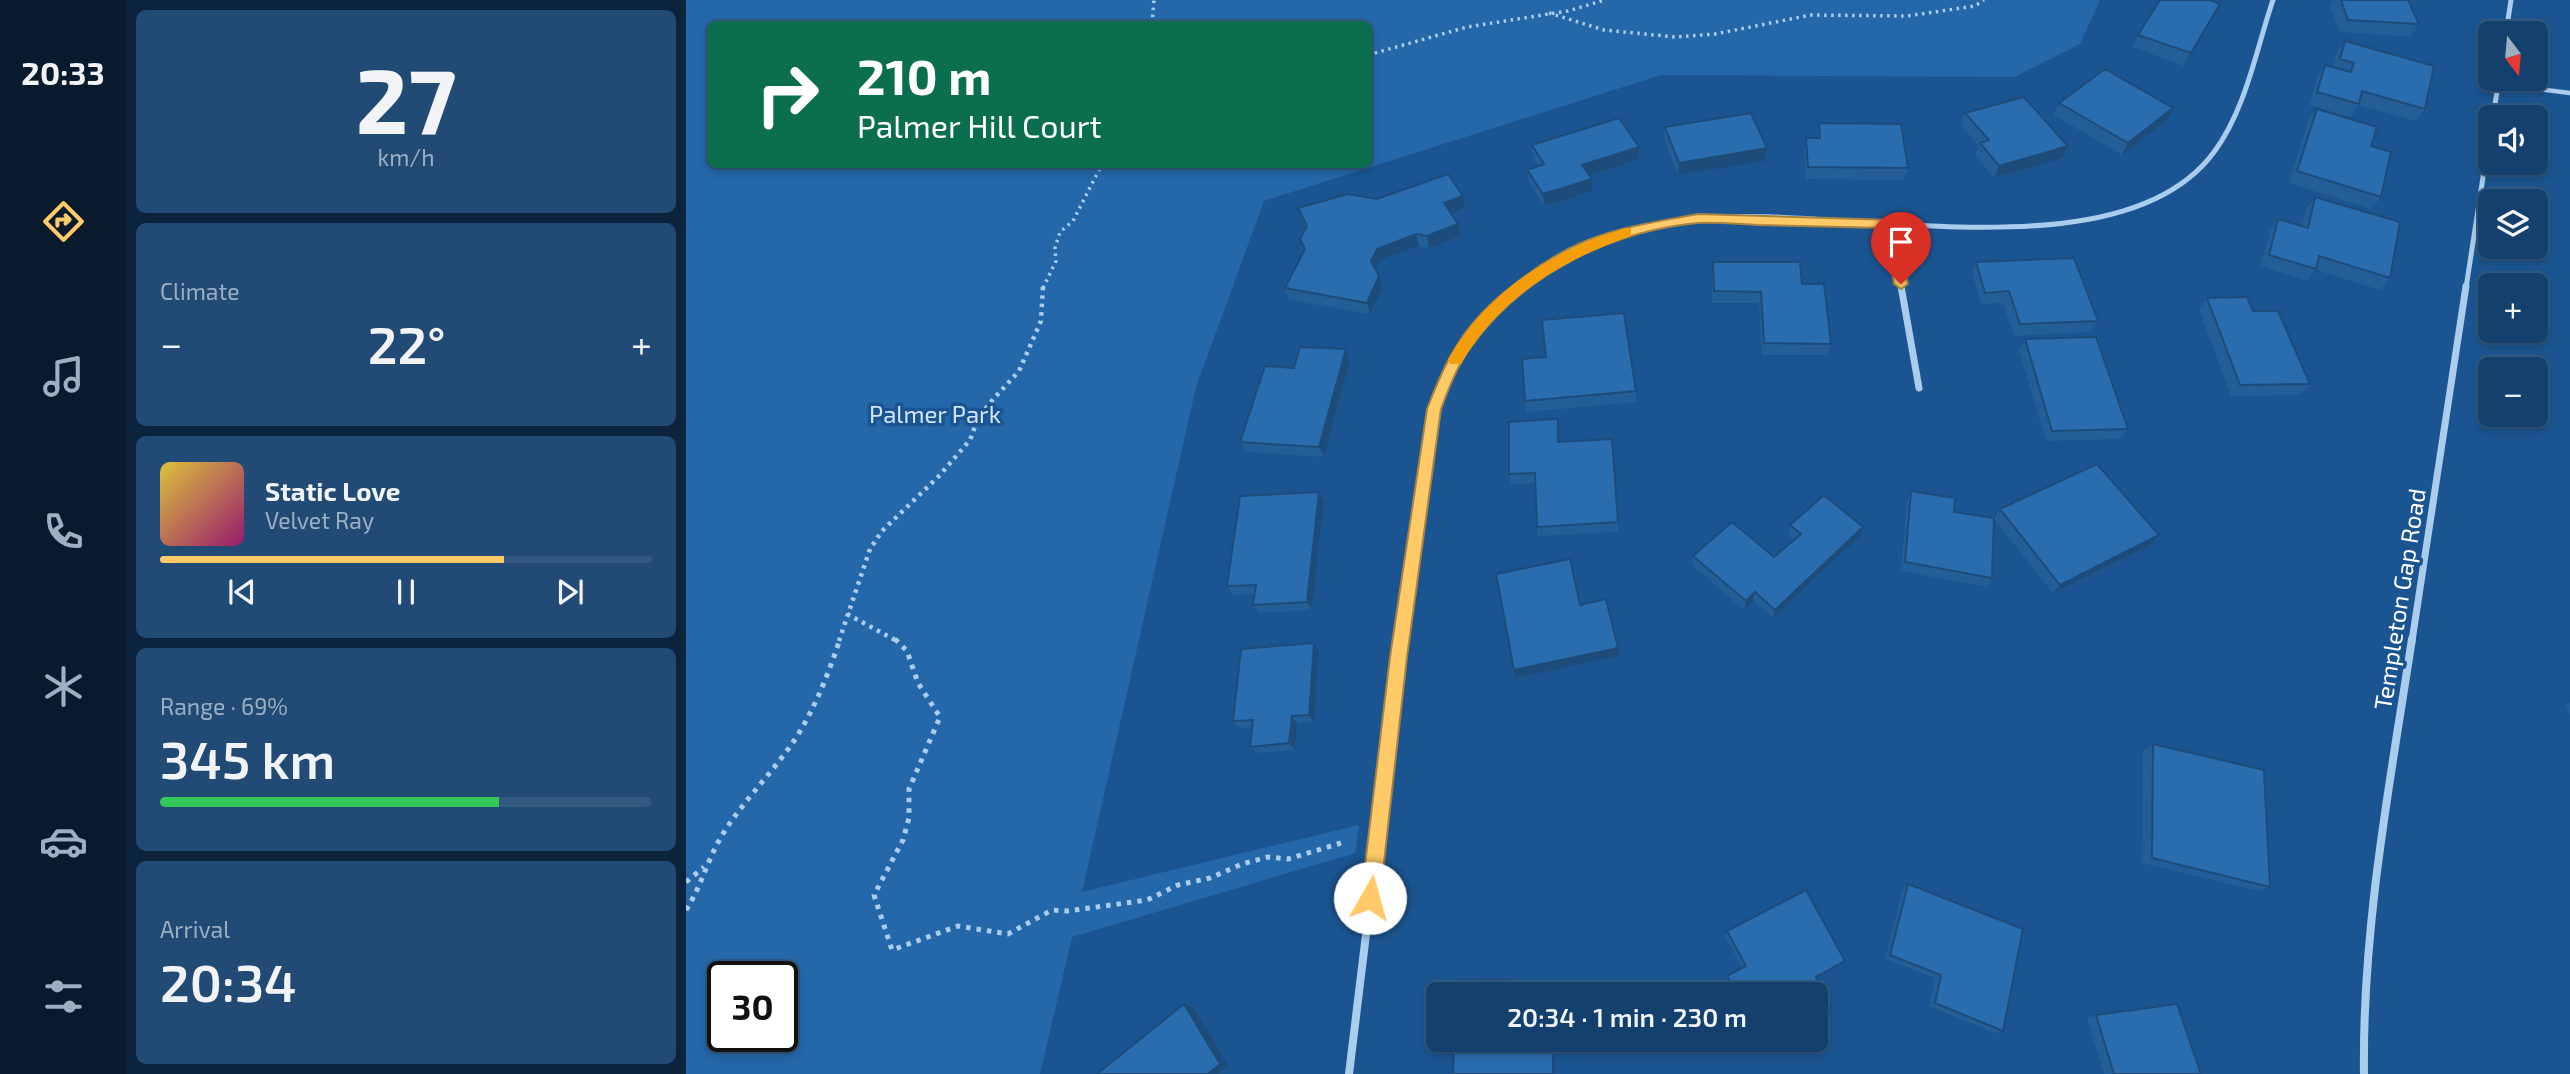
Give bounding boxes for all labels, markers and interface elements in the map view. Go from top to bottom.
north arrow [2478,21,2548,91]
map controls [2478,21,2548,427]
text: 27 [356,43,456,152]
text: 210 m [857,46,991,105]
icon: right [742,49,833,140]
text: 20:33 [21,53,105,91]
button: sound [2478,105,2548,175]
text: Palmer Hill Court [857,106,1102,144]
text: km/h [377,143,435,171]
button: layers [2478,189,2548,259]
icon: directions [39,197,88,246]
pin [1871,212,1931,284]
icon: arrive [1882,223,1920,261]
button: + [2478,273,2548,343]
text: Climate [160,277,240,305]
text: 22° [368,312,446,374]
text: − [160,320,182,366]
text: + [631,320,652,366]
icon: music [39,352,88,401]
button: − [2478,357,2548,427]
park label: Palmer Park [869,399,1001,428]
text: Static Love [265,475,401,506]
street label: Templeton Gap Road [2367,486,2431,712]
text: Velvet Ray [265,506,374,534]
icon: phone [39,507,88,556]
icon: previous [223,573,261,611]
icon: pause [387,573,425,611]
icon: next [551,573,589,611]
icon: climate [39,662,88,711]
text: Range · 69% [160,692,288,720]
text: 345 km [160,727,335,789]
icon: car [39,817,88,866]
position arrow [1333,861,1407,935]
text: Arrival [160,915,230,943]
text: 20:34 [160,950,297,1012]
speed limit sign: 30 [707,961,798,1052]
icon: filters [39,972,88,1021]
text: 20:34 · 1 min · 230 m [1507,1001,1747,1032]

